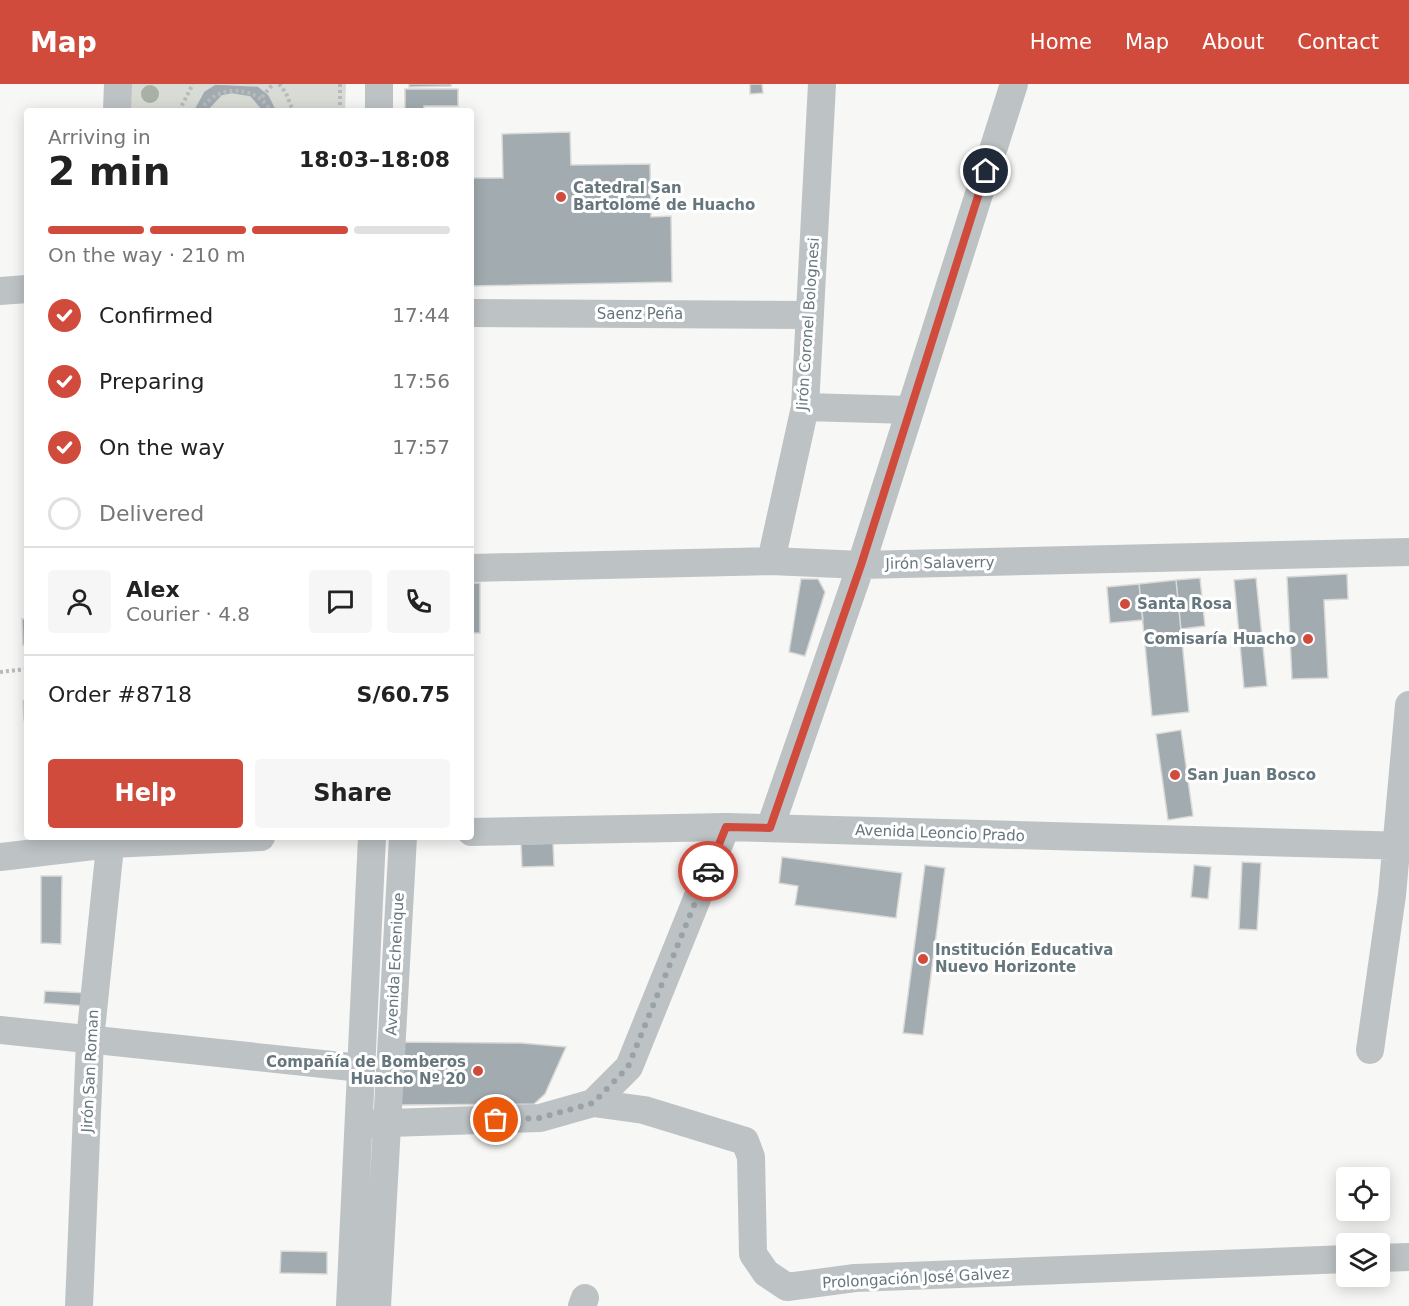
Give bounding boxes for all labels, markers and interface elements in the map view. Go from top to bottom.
text: Map [30,26,97,59]
text: Home [1030,30,1092,54]
text: Map [1125,30,1169,54]
text: About [1202,30,1264,54]
text: Contact [1297,30,1379,54]
text: Arriving in [48,125,151,149]
pin [960,145,1011,196]
text: 18:03–18:08 [299,147,450,172]
text: 2 min [48,149,170,194]
icon: home [969,154,1002,187]
place label: Catedral San Bartolomé de Huacho [573,179,755,214]
marker: Catedral San Bartolomé de Huacho [554,190,568,204]
street label: Jirón Coronel Bolognesi [793,237,823,412]
text: On the way · 210 m [48,243,246,267]
icon: check [48,299,81,332]
text: Confirmed [99,303,213,328]
text: 17:44 [392,303,450,327]
street label: Saenz Peña [597,305,683,323]
icon: check [48,365,81,398]
text: Preparing [99,369,205,394]
text: 17:56 [392,369,450,393]
icon: check [48,431,81,464]
text: On the way [99,435,225,460]
text: 17:57 [392,435,450,459]
text: Delivered [99,501,204,526]
street label: Jirón Salaverry [884,553,995,573]
button: person [48,570,111,633]
button: chat [309,570,372,633]
button: phone [387,570,450,633]
text: Alex [126,577,180,602]
place label: Santa Rosa [1137,595,1232,613]
marker: Santa Rosa [1118,597,1132,611]
text: Courier · 4.8 [126,602,250,626]
place label: Comisaría Huacho [1144,630,1296,648]
marker: Comisaría Huacho [1301,632,1315,646]
text: Order #8718 [48,682,192,707]
text: S/60.75 [357,682,450,707]
button: Help [48,759,243,828]
button: Share [255,759,450,828]
place label: San Juan Bosco [1187,766,1316,784]
marker: San Juan Bosco [1168,768,1182,782]
street label: Avenida Leoncio Prado [855,821,1025,845]
courier [678,841,738,901]
icon: car [692,855,725,888]
street label: Avenida Echenique [382,892,408,1036]
place label: Institución Educativa Nuevo Horizonte [935,941,1113,976]
marker: Institución Educativa Nuevo Horizonte [916,952,930,966]
street label: Jirón San Roman [78,1009,102,1134]
place label: Compañía de Bomberos Huacho Nº 20 [266,1053,466,1088]
marker: Compañía de Bomberos Huacho Nº 20 [471,1064,485,1078]
pin [470,1094,521,1145]
icon: bag [479,1103,512,1136]
map controls [1336,1167,1390,1287]
button: locate [1336,1167,1390,1221]
button: layers [1336,1233,1390,1287]
street label: Prolongación José Galvez [822,1264,1010,1292]

